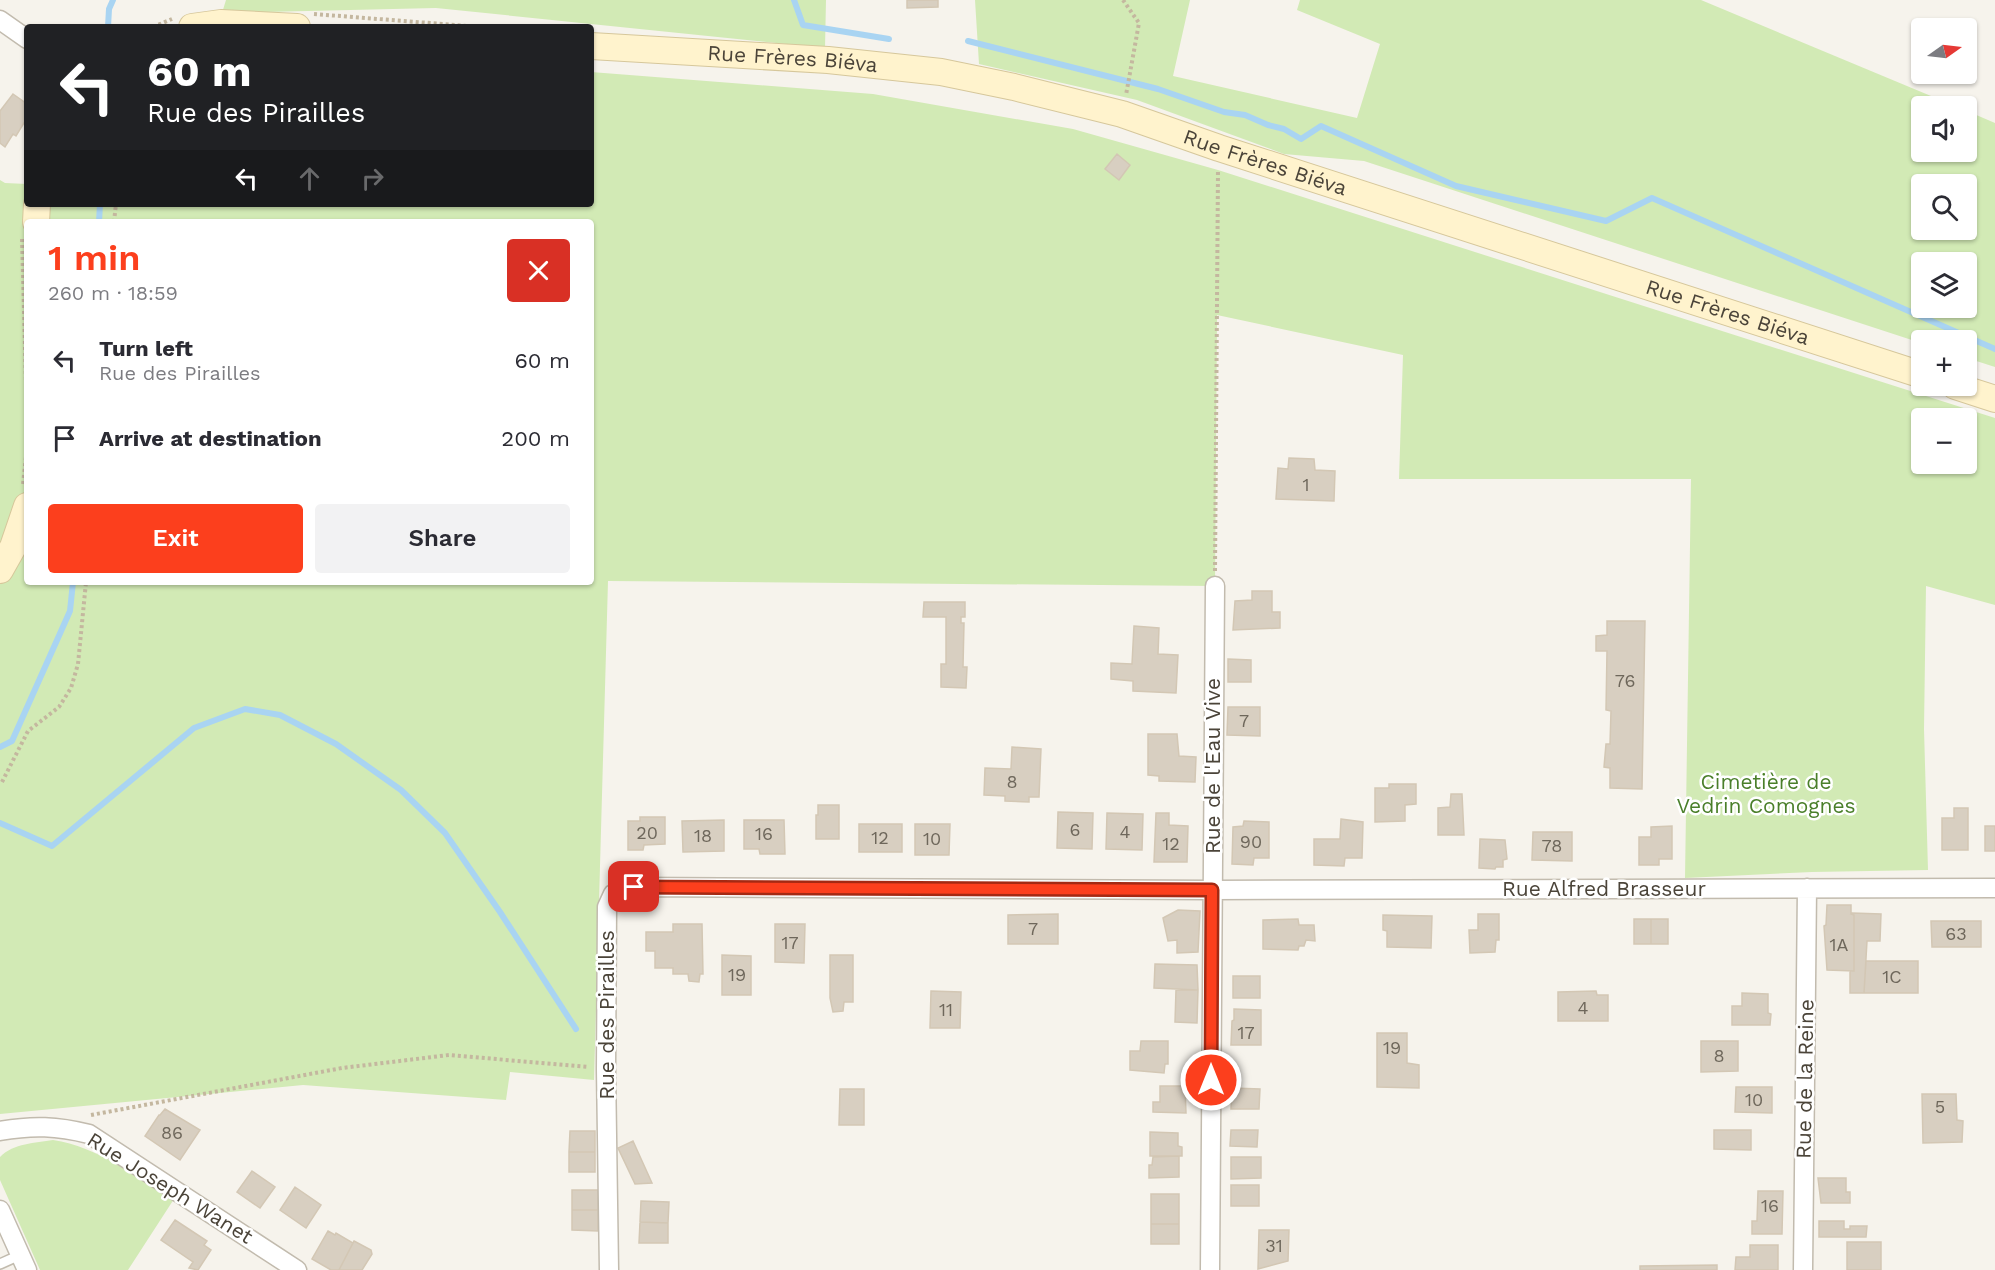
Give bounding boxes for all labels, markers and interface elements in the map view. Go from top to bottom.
north arrow [1911,18,1977,84]
map controls [1911,18,1977,474]
street label: Rue Frères Biéva [707,40,879,77]
text: 60 m [147,47,251,96]
icon: left [48,48,126,126]
button: sound [1911,96,1977,162]
text: Rue des Pirailles [147,97,365,129]
street label: Rue Frères Biéva [1180,123,1350,201]
icon: left [230,162,263,195]
icon: ahead [293,162,326,195]
icon: right [356,162,389,195]
button: search [1911,174,1977,240]
text: 1 min [48,237,140,279]
button: close [507,239,570,302]
button: layers [1911,252,1977,318]
street label: Rue Frères Biéva [1643,274,1813,350]
text: 260 m · 18:59 [48,281,178,305]
button: + [1911,330,1977,396]
text: Turn left [99,336,193,361]
icon: left [48,344,81,377]
text: 60 m [514,348,570,373]
text: Rue des Pirailles [99,361,261,385]
button: − [1911,408,1977,474]
icon: arrive [48,422,81,455]
text: Arrive at destination [99,426,322,451]
text: 200 m [501,426,570,451]
house number: 1 [1302,474,1310,495]
button: Exit [48,504,303,573]
button: Share [315,504,570,573]
house number: 76 [1615,670,1635,691]
street label: Rue de l'Eau Vive [1200,678,1225,854]
house number: 7 [1239,710,1249,731]
park label: Cimetière de Vedrin Comognes [1676,769,1856,818]
house number: 8 [1006,771,1018,792]
house number: 6 [1070,819,1080,840]
house number: 4 [1120,821,1131,842]
house number: 20 [636,822,658,843]
house number: 16 [755,823,773,844]
house number: 18 [694,825,712,846]
house number: 12 [871,827,889,848]
house number: 10 [923,828,941,849]
house number: 90 [1240,831,1262,852]
house number: 12 [1162,833,1180,854]
house number: 78 [1542,835,1562,856]
pin [608,861,659,912]
icon: arrive [617,870,650,903]
street label: Rue Alfred Brasseur [1502,876,1706,901]
house number: 7 [1028,918,1038,939]
house number: 63 [1945,923,1967,944]
street label: Rue des Pirailles [594,930,619,1100]
house number: 17 [781,932,799,953]
house number: 1A [1830,934,1849,955]
house number: 19 [728,964,746,985]
house number: 1C [1882,966,1902,987]
house number: 4 [1578,997,1589,1018]
house number: 11 [939,999,953,1020]
street label: Rue de la Reine [1791,999,1818,1159]
house number: 17 [1237,1022,1255,1043]
house number: 19 [1383,1037,1401,1058]
house number: 8 [1713,1045,1725,1066]
position arrow [1179,1048,1243,1112]
house number: 10 [1745,1089,1763,1110]
house number: 5 [1935,1096,1945,1117]
house number: 86 [161,1122,183,1143]
street label: Rue Joseph Wanet [83,1126,258,1249]
house number: 16 [1761,1195,1779,1216]
house number: 31 [1265,1235,1283,1256]

